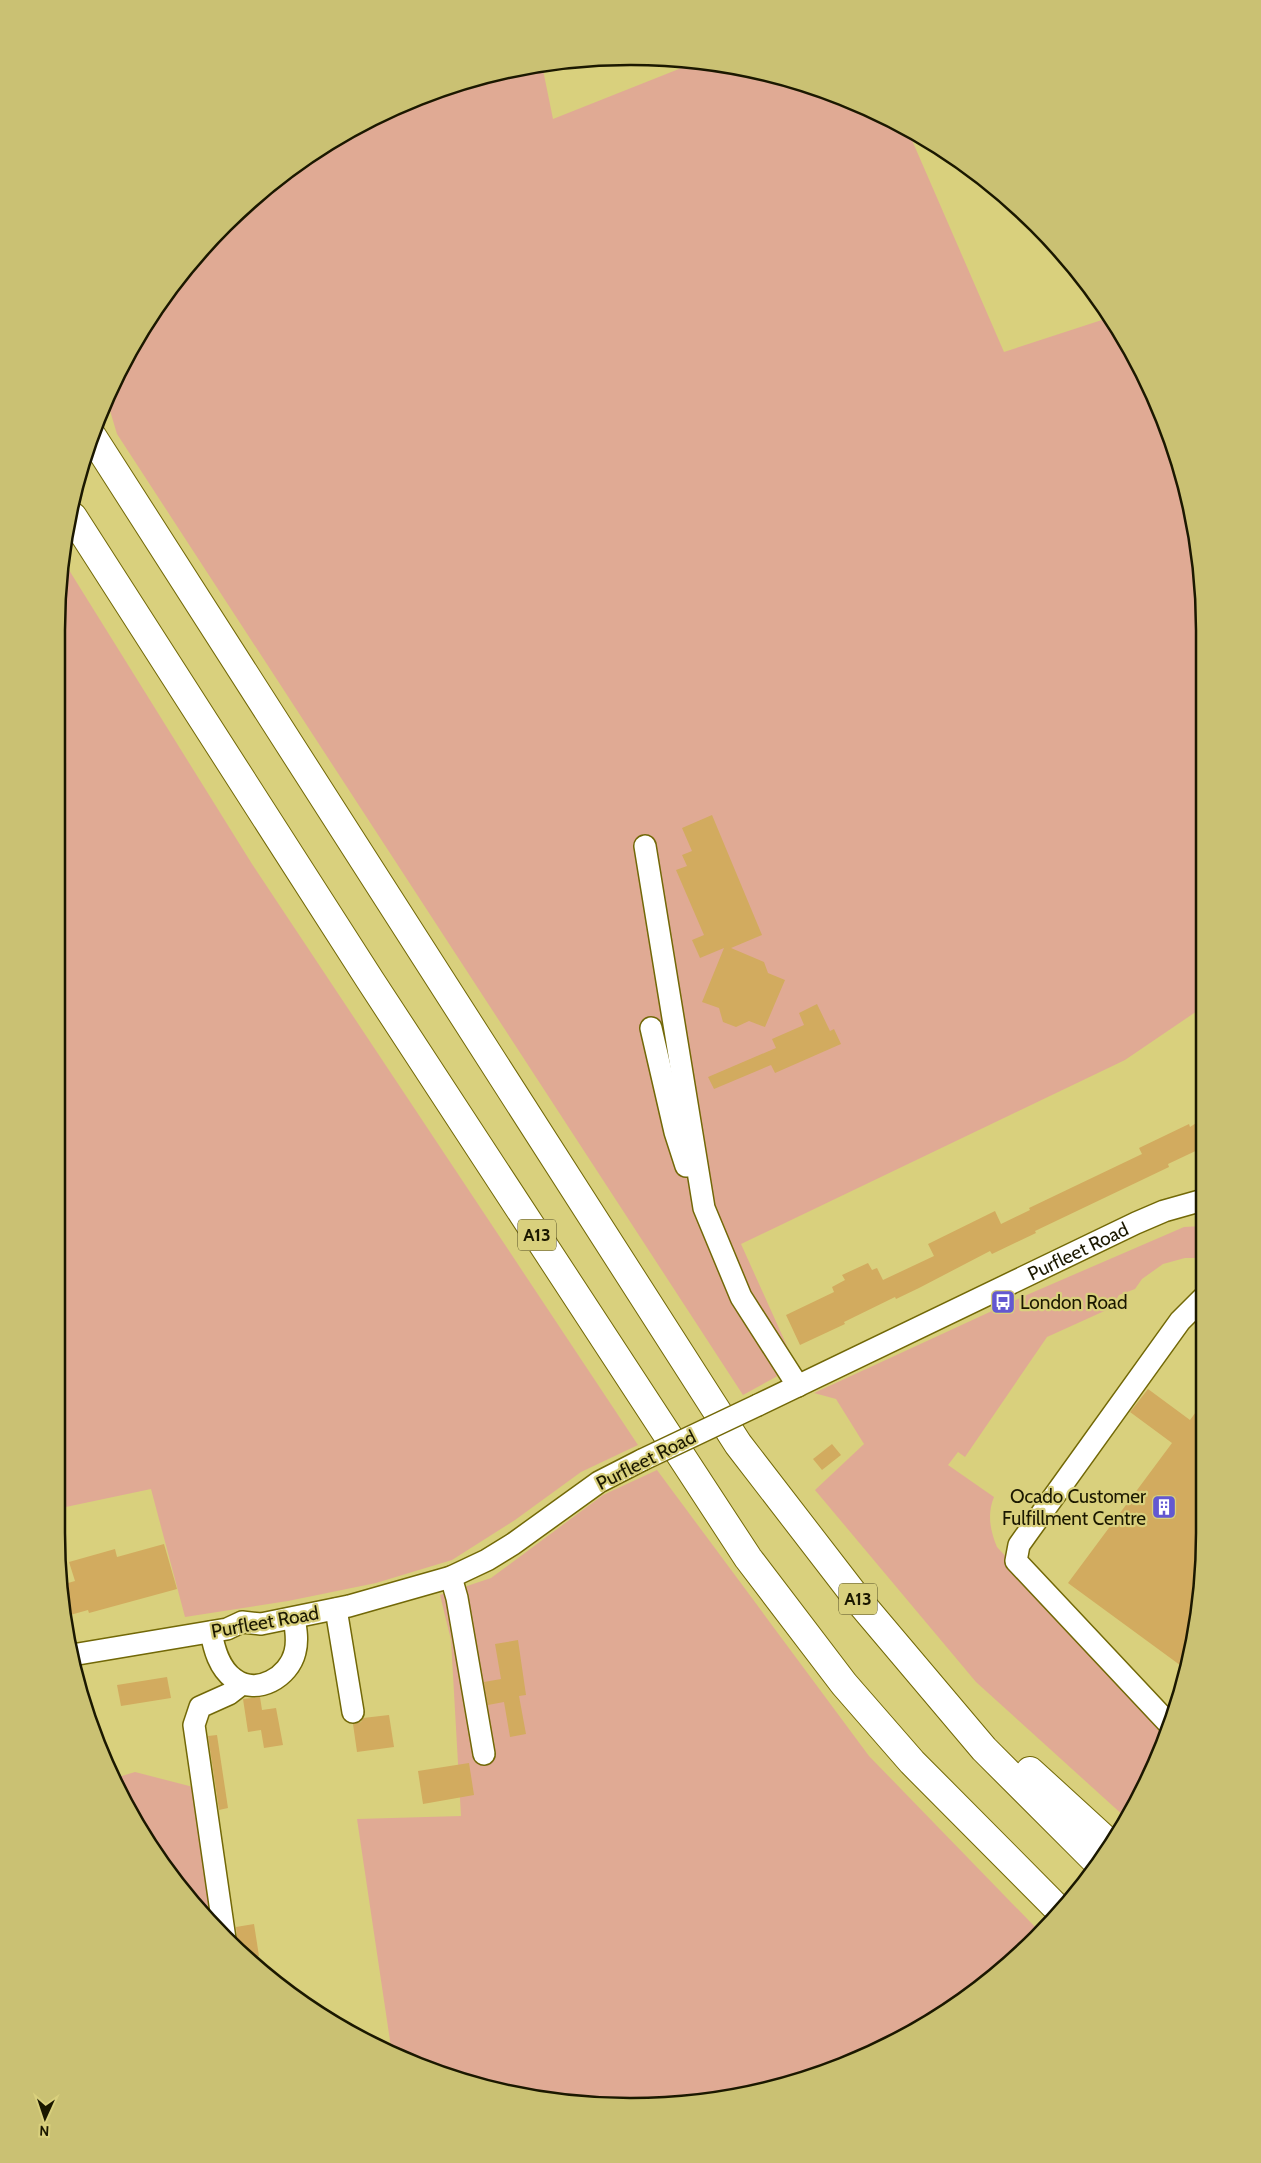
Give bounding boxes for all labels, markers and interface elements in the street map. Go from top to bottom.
street label: Purfleet Road [1024,1217,1132,1285]
road number: A13 [518,1220,556,1250]
bus stop icon: London Road [990,1289,1016,1315]
place label: London Road [1020,1291,1128,1314]
street label: Purfleet Road [592,1425,700,1495]
place label: Ocado Customer Fulfillment Centre [1002,1485,1146,1530]
building icon: Ocado Customer Fulfillment Centre [1151,1494,1177,1520]
road number: A13 [839,1584,877,1615]
street label: Purfleet Road [209,1601,321,1643]
north arrow [20,2093,70,2143]
text: N [39,2122,50,2140]

